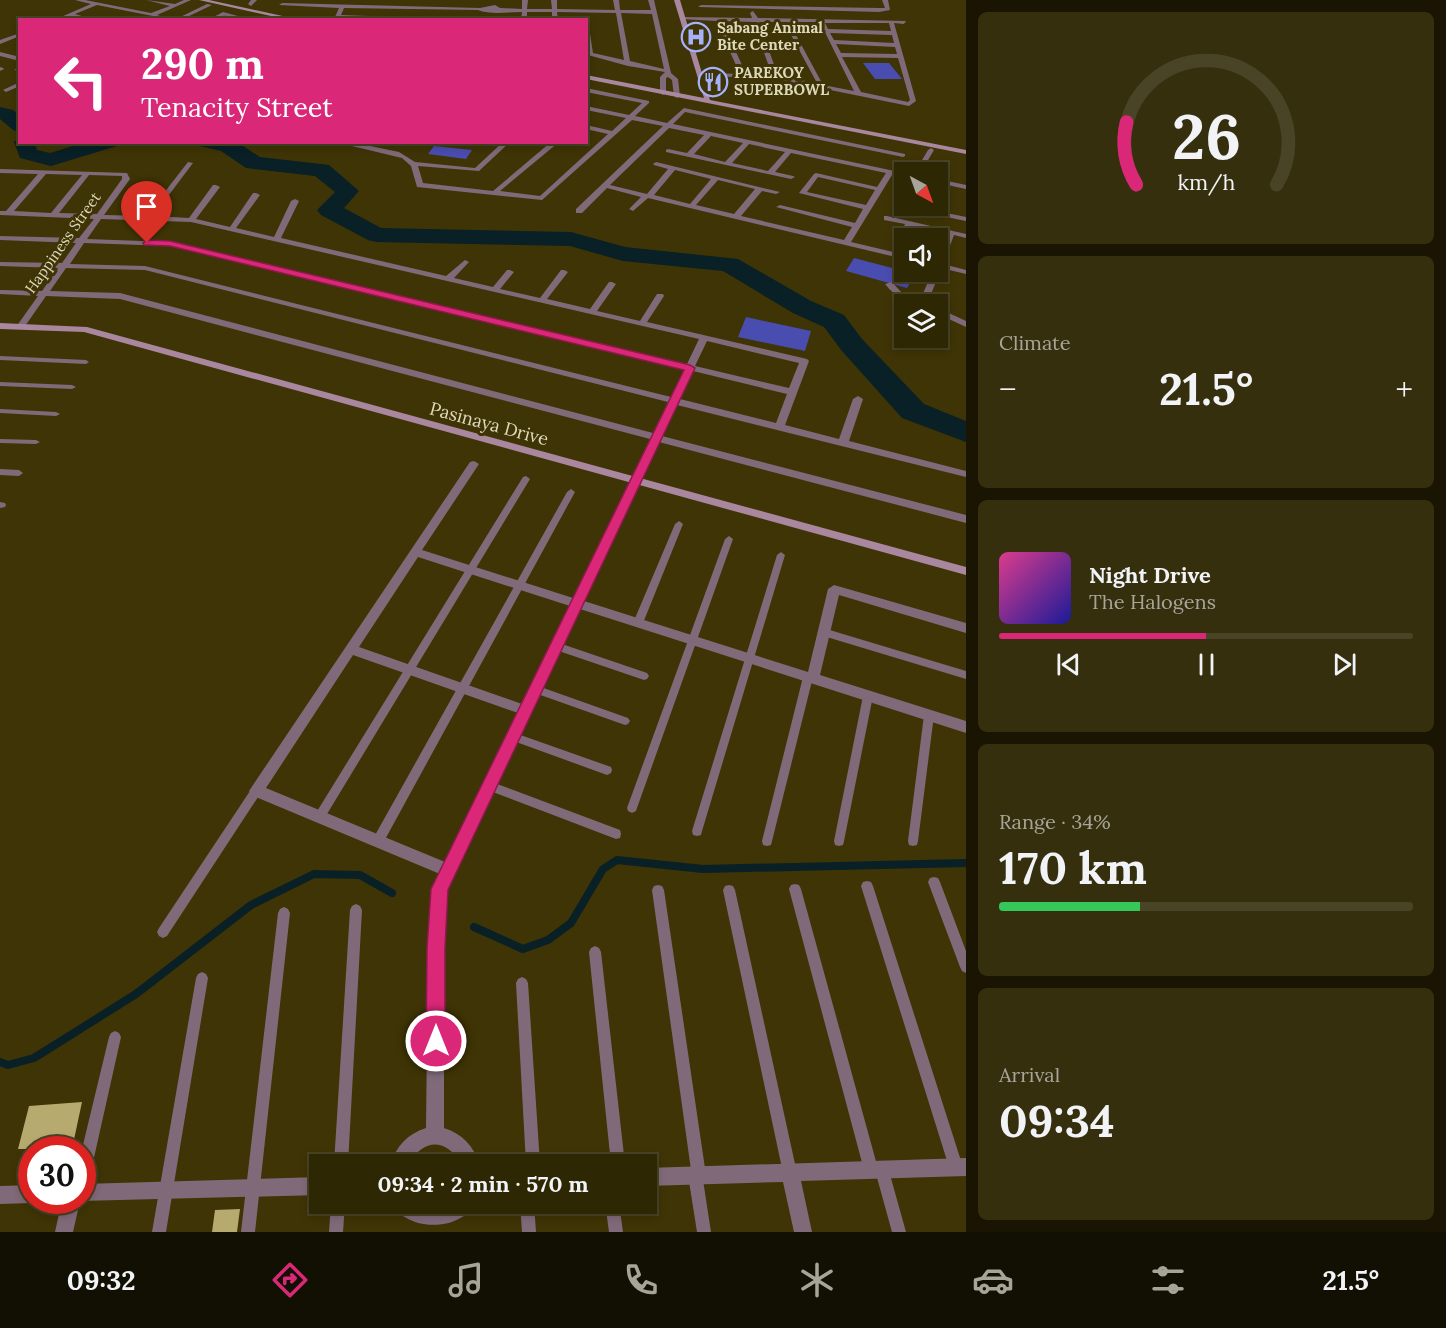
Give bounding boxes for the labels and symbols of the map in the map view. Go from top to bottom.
place label: Sabang Animal Bite Center [717,18,823,54]
hospital icon: Sabang Animal Bite Center [680,21,712,53]
place label: PAREKOY SUPERBOWL [734,63,829,99]
restaurant icon: PAREKOY SUPERBOWL [697,66,729,98]
north arrow [894,162,948,216]
pin [121,181,172,243]
street label: Happiness Street [21,188,105,297]
street label: Pasinaya Drive [427,397,551,450]
position arrow [404,1009,468,1073]
speed limit sign: 30 [18,1136,96,1214]

